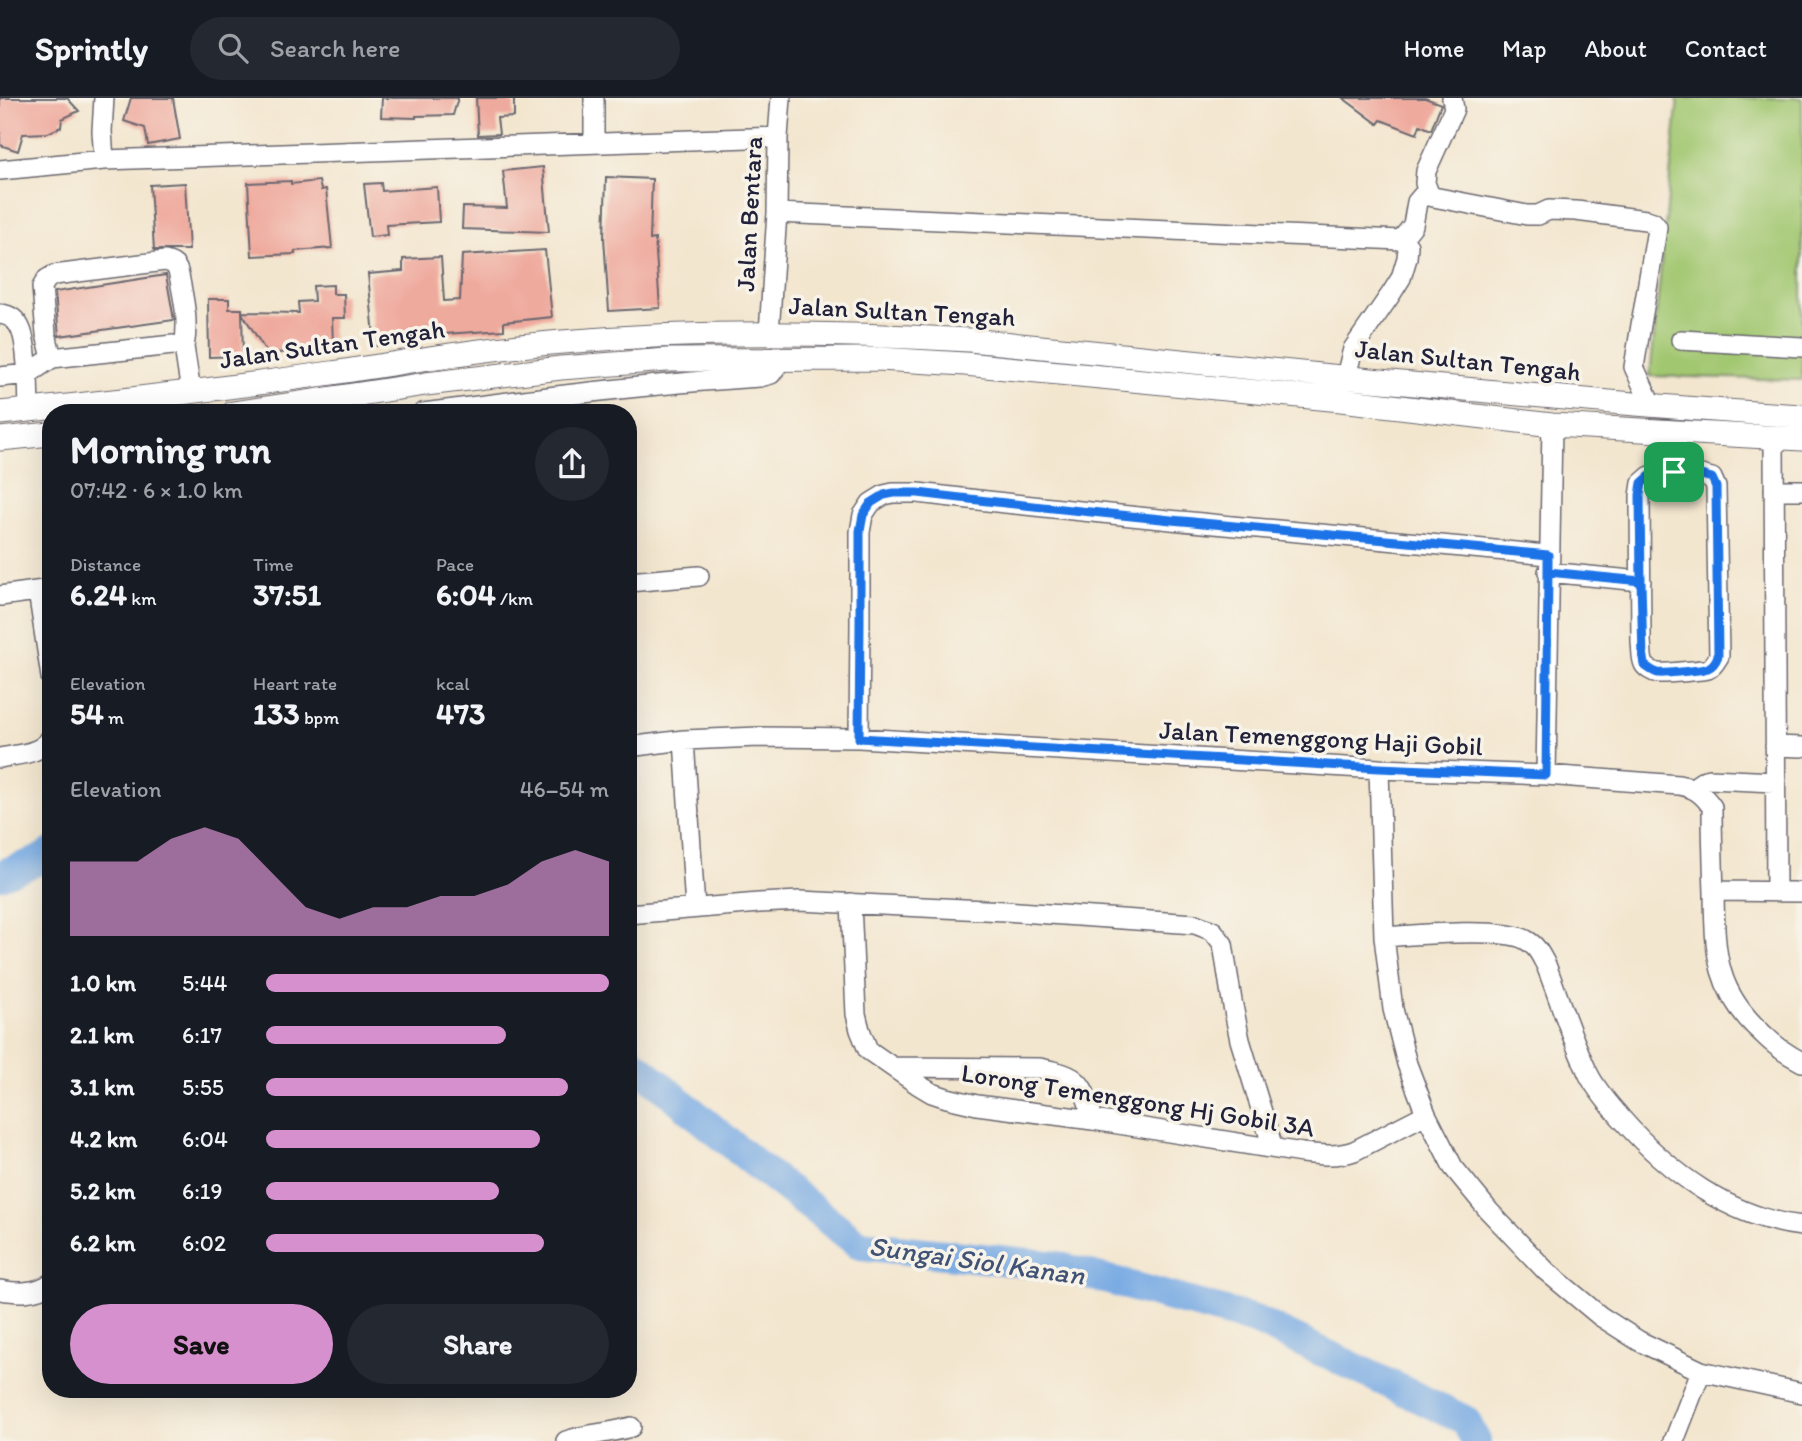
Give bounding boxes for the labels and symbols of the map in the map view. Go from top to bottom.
street label: Jalan Bentara [729,135,769,292]
street label: Jalan Sultan Tengah [788,289,1016,333]
street label: Jalan Sultan Tengah [217,312,447,376]
street label: Jalan Sultan Tengah [1354,332,1582,388]
pin [1644,442,1704,502]
street label: Jalan Temenggong Haji Gobil [1158,714,1484,762]
street label: Lorong Temenggong Hj Gobil 3A [959,1056,1317,1144]
water label: Sungai Siol Kanan [867,1228,1088,1292]

